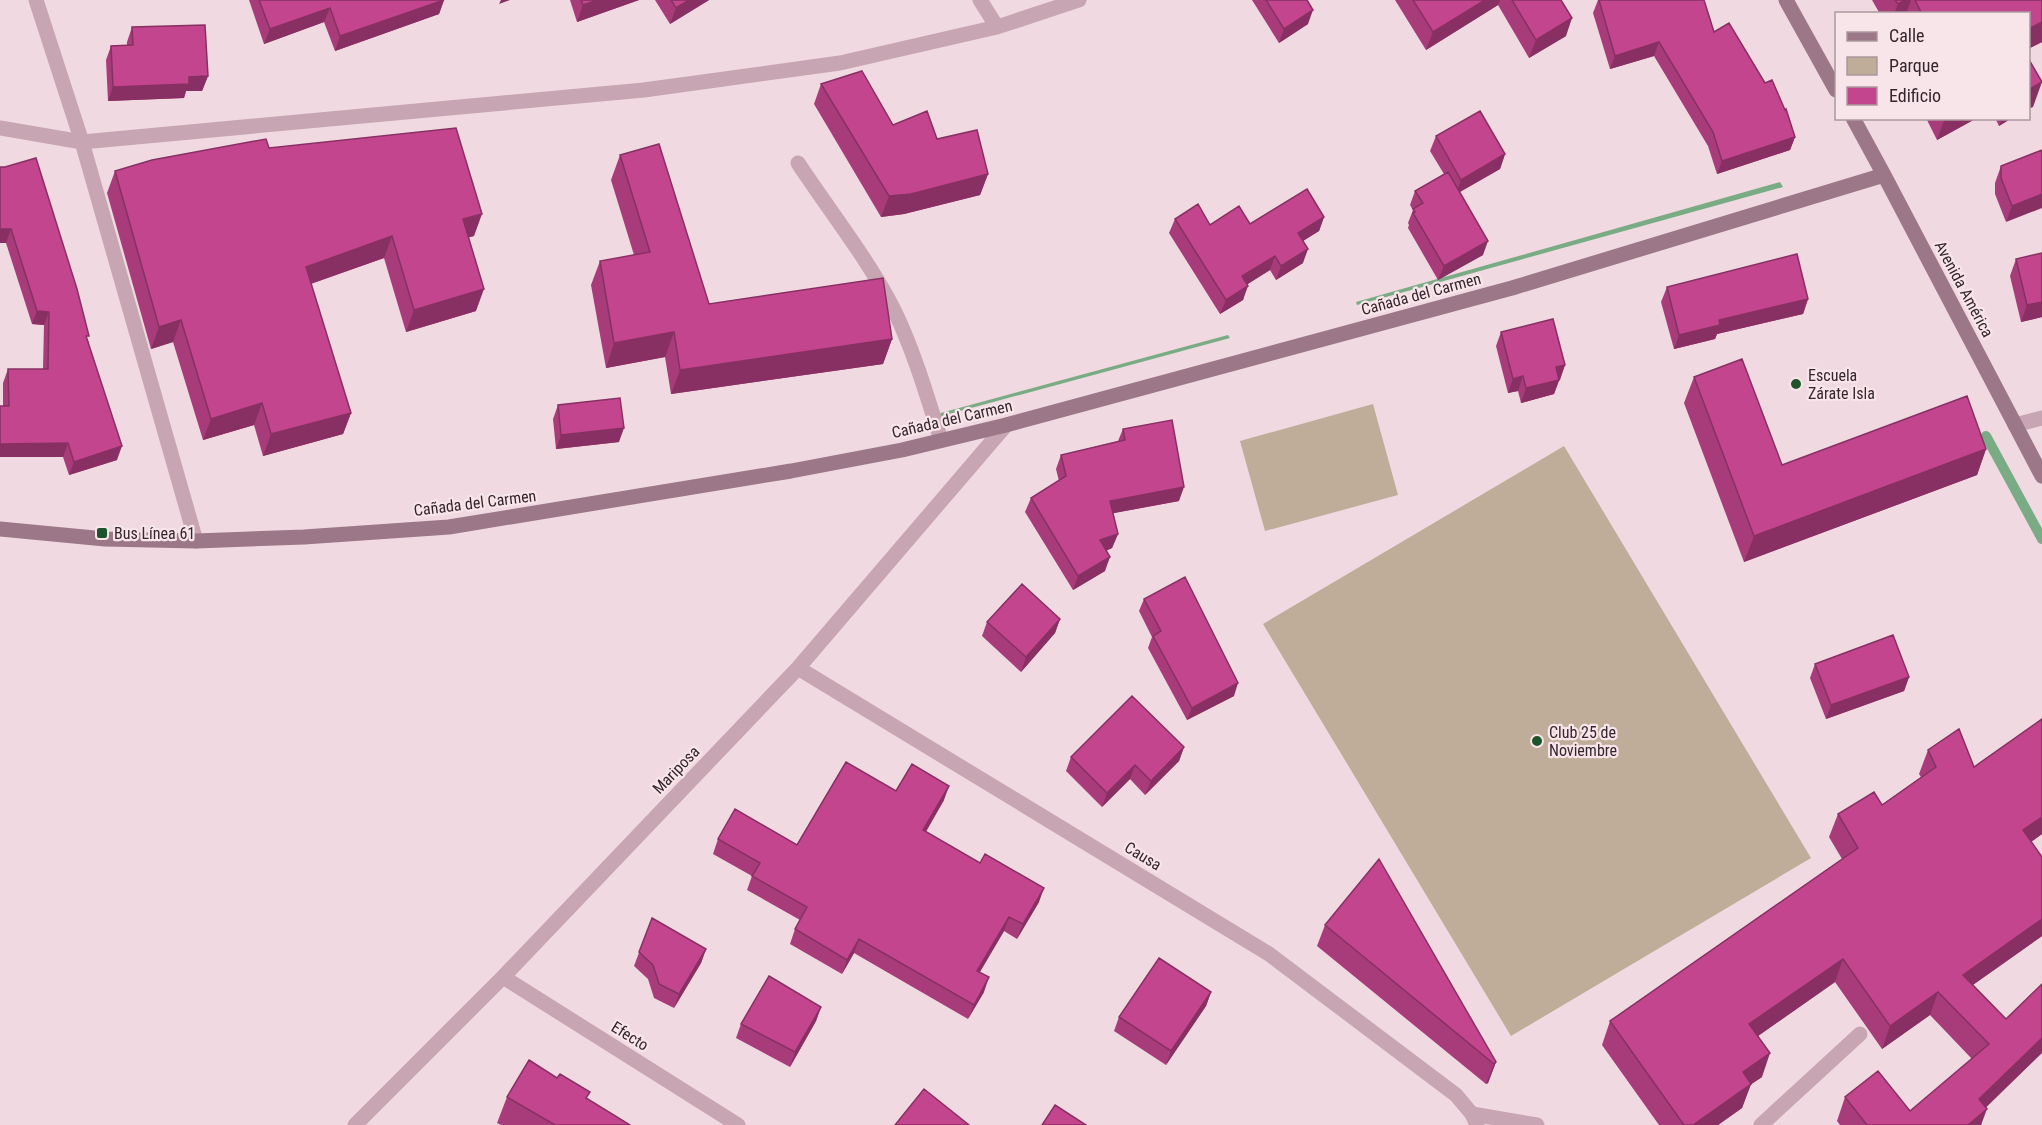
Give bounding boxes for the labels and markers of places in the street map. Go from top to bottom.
place label: Escuela Zárate Isla [1808,366,1875,403]
marker: Escuela Zárate Isla [1789,377,1803,391]
place label: Bus Línea 61 [114,524,195,543]
marker: Bus Línea 61 [95,526,109,540]
place label: Club 25 de Noviembre [1549,723,1617,760]
marker: Club 25 de Noviembre [1530,734,1544,748]

